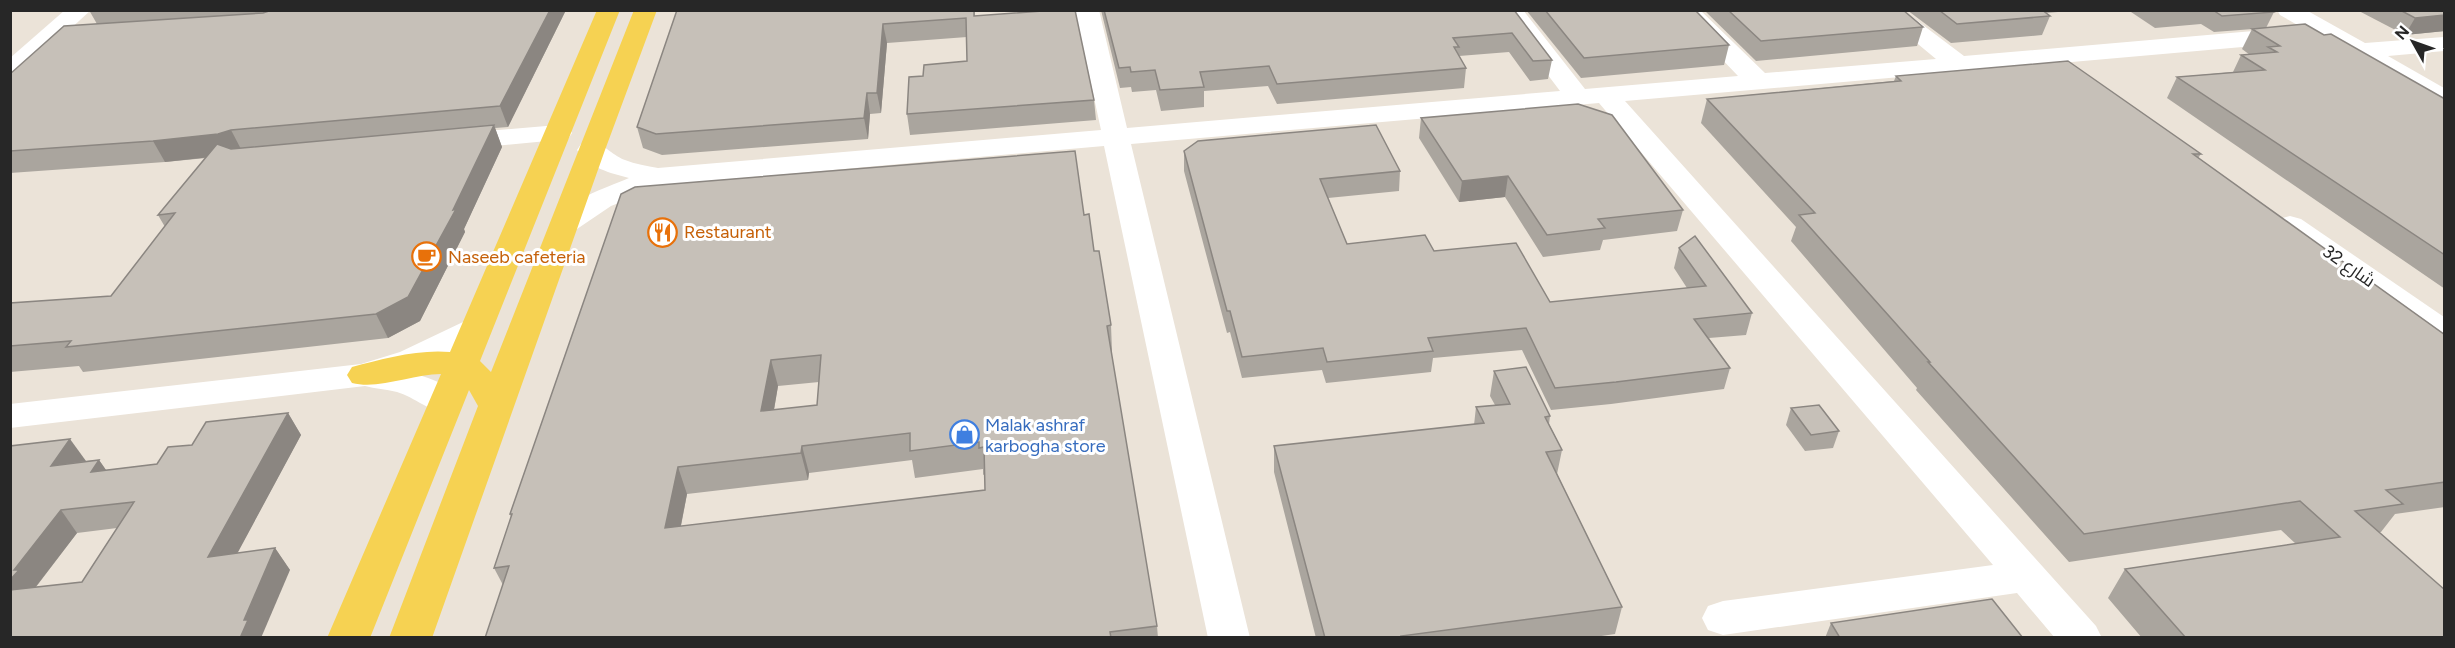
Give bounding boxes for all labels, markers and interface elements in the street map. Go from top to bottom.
north arrow [2383,12,2443,72]
text: N [2391,22,2413,44]
restaurant icon: Restaurant [647,216,679,248]
place label: Restaurant [684,221,772,243]
street label: شارع 32 [2318,240,2380,293]
cafe icon: Naseeb cafeteria [411,241,443,273]
place label: Naseeb cafeteria [448,246,586,268]
place label: Malak ashraf karbogha store [985,414,1106,457]
shop icon: Malak ashraf karbogha store [948,419,980,451]

